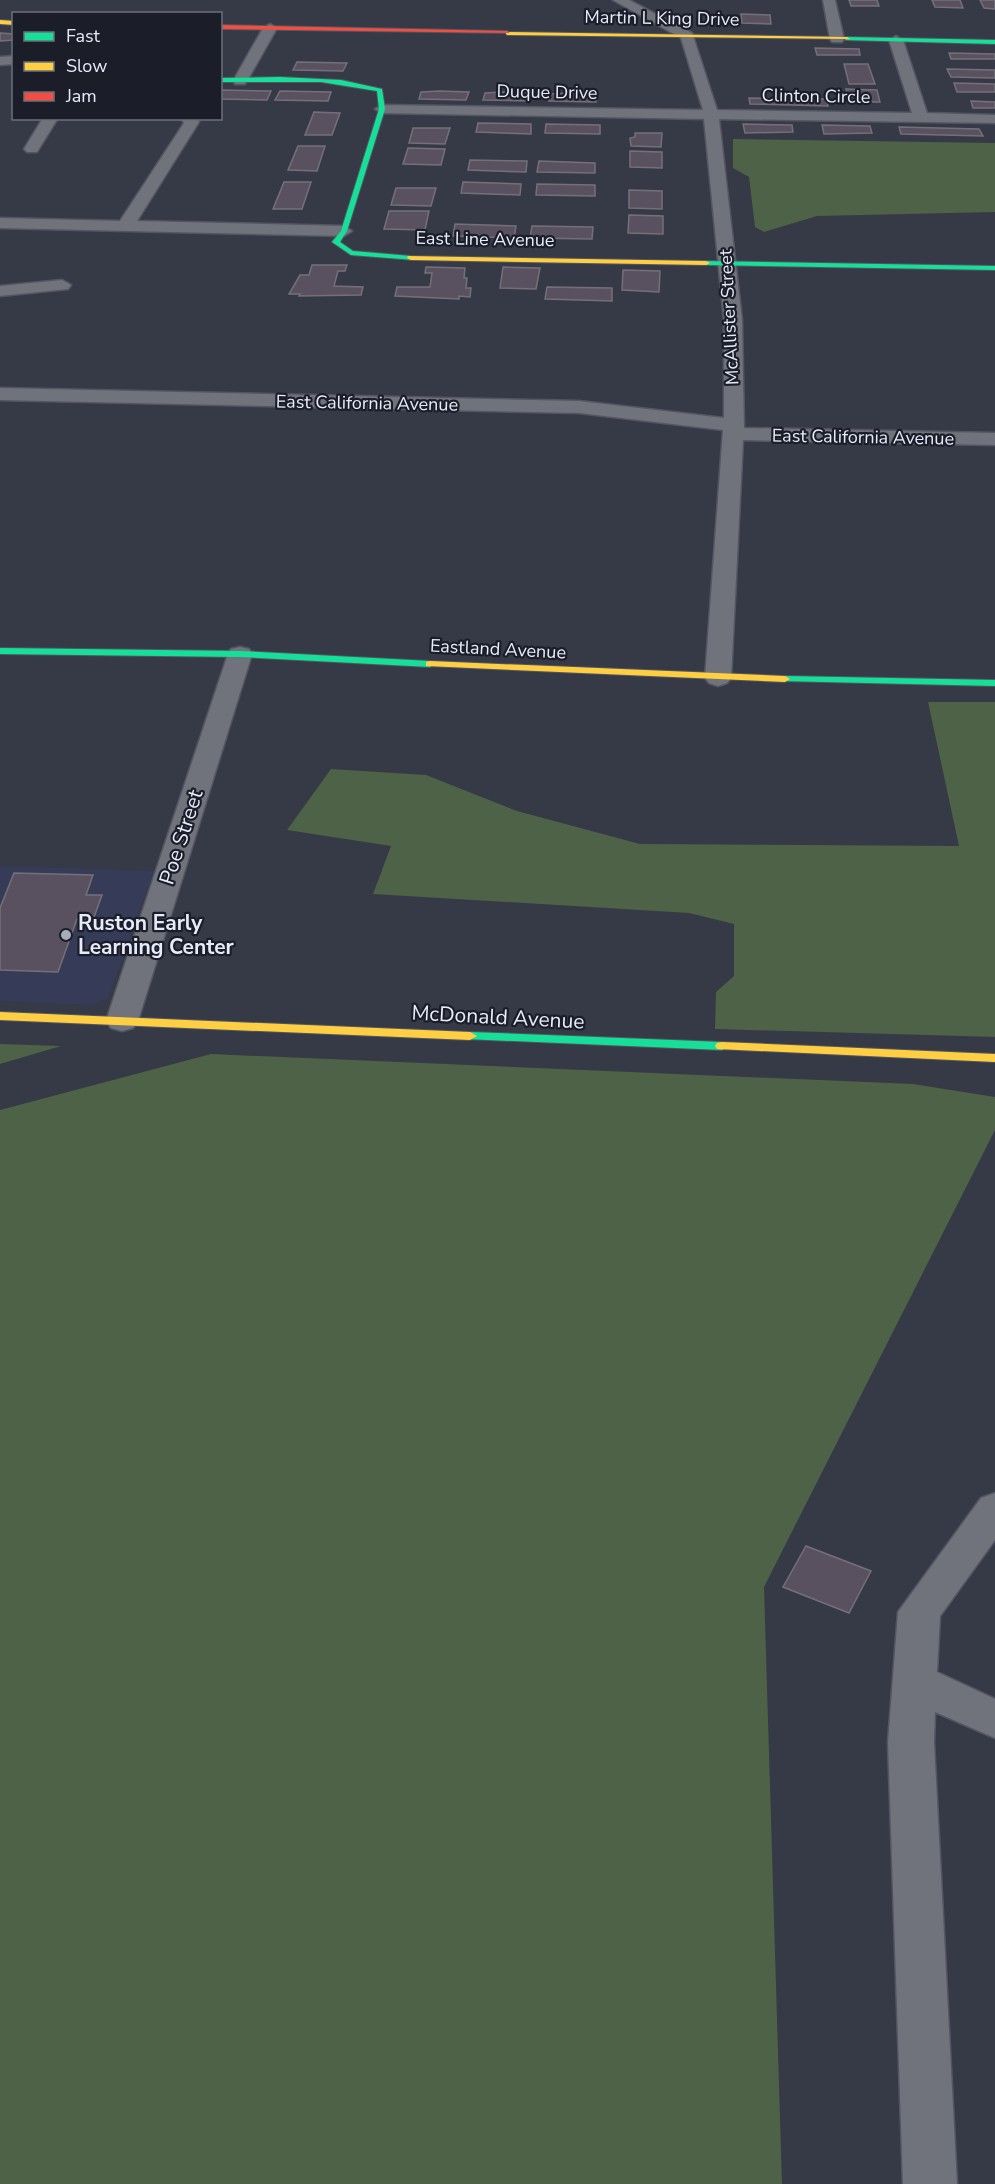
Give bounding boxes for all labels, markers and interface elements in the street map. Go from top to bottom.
street label: Martin L King Drive [584,5,740,31]
legend [12,12,222,120]
text: Fast [66,24,101,48]
text: Slow [66,54,107,78]
street label: Duque Drive [496,79,598,105]
street label: Clinton Circle [761,83,871,109]
text: Jam [65,84,97,108]
street label: East Line Avenue [415,226,555,252]
street label: McAllister Street [713,248,745,386]
street label: East California Avenue [276,389,458,417]
street label: East California Avenue [772,423,954,451]
street label: Eastland Avenue [429,633,567,665]
street label: Poe Street [152,785,210,888]
place label: Ruston Early Learning Center [78,909,235,961]
marker: Ruston Early Learning Center [59,928,73,942]
street label: McDonald Avenue [411,998,585,1036]

